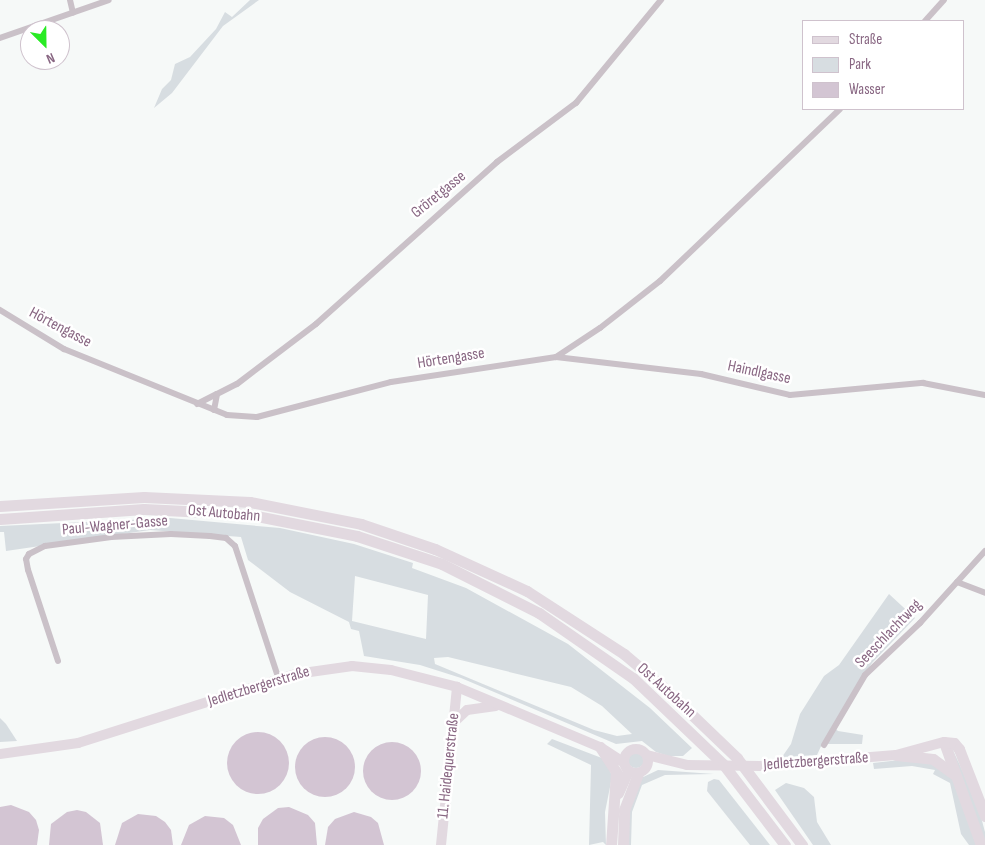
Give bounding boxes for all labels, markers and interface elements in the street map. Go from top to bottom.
north arrow [20,20,70,70]
legend [802,20,965,110]
text: Straße [849,30,882,49]
text: N [44,49,57,68]
text: Park [849,55,871,74]
text: Wasser [849,80,885,99]
street label: Gröretgasse [408,167,470,223]
street label: Hörtengasse [26,304,94,352]
street label: Hörtengasse [416,344,486,374]
street label: Haindlgasse [726,357,792,389]
street label: Ost Autobahn [187,501,261,527]
street label: Paul-Wagner-Gasse [61,512,169,540]
street label: Seeschlachtweg [852,596,926,672]
street label: Ost Autobahn [633,660,699,722]
street label: Jedletzbergerstraße [206,662,312,712]
street label: 11. Haidequerstraße [434,712,464,820]
street label: Jedletzbergerstraße [763,749,869,775]

